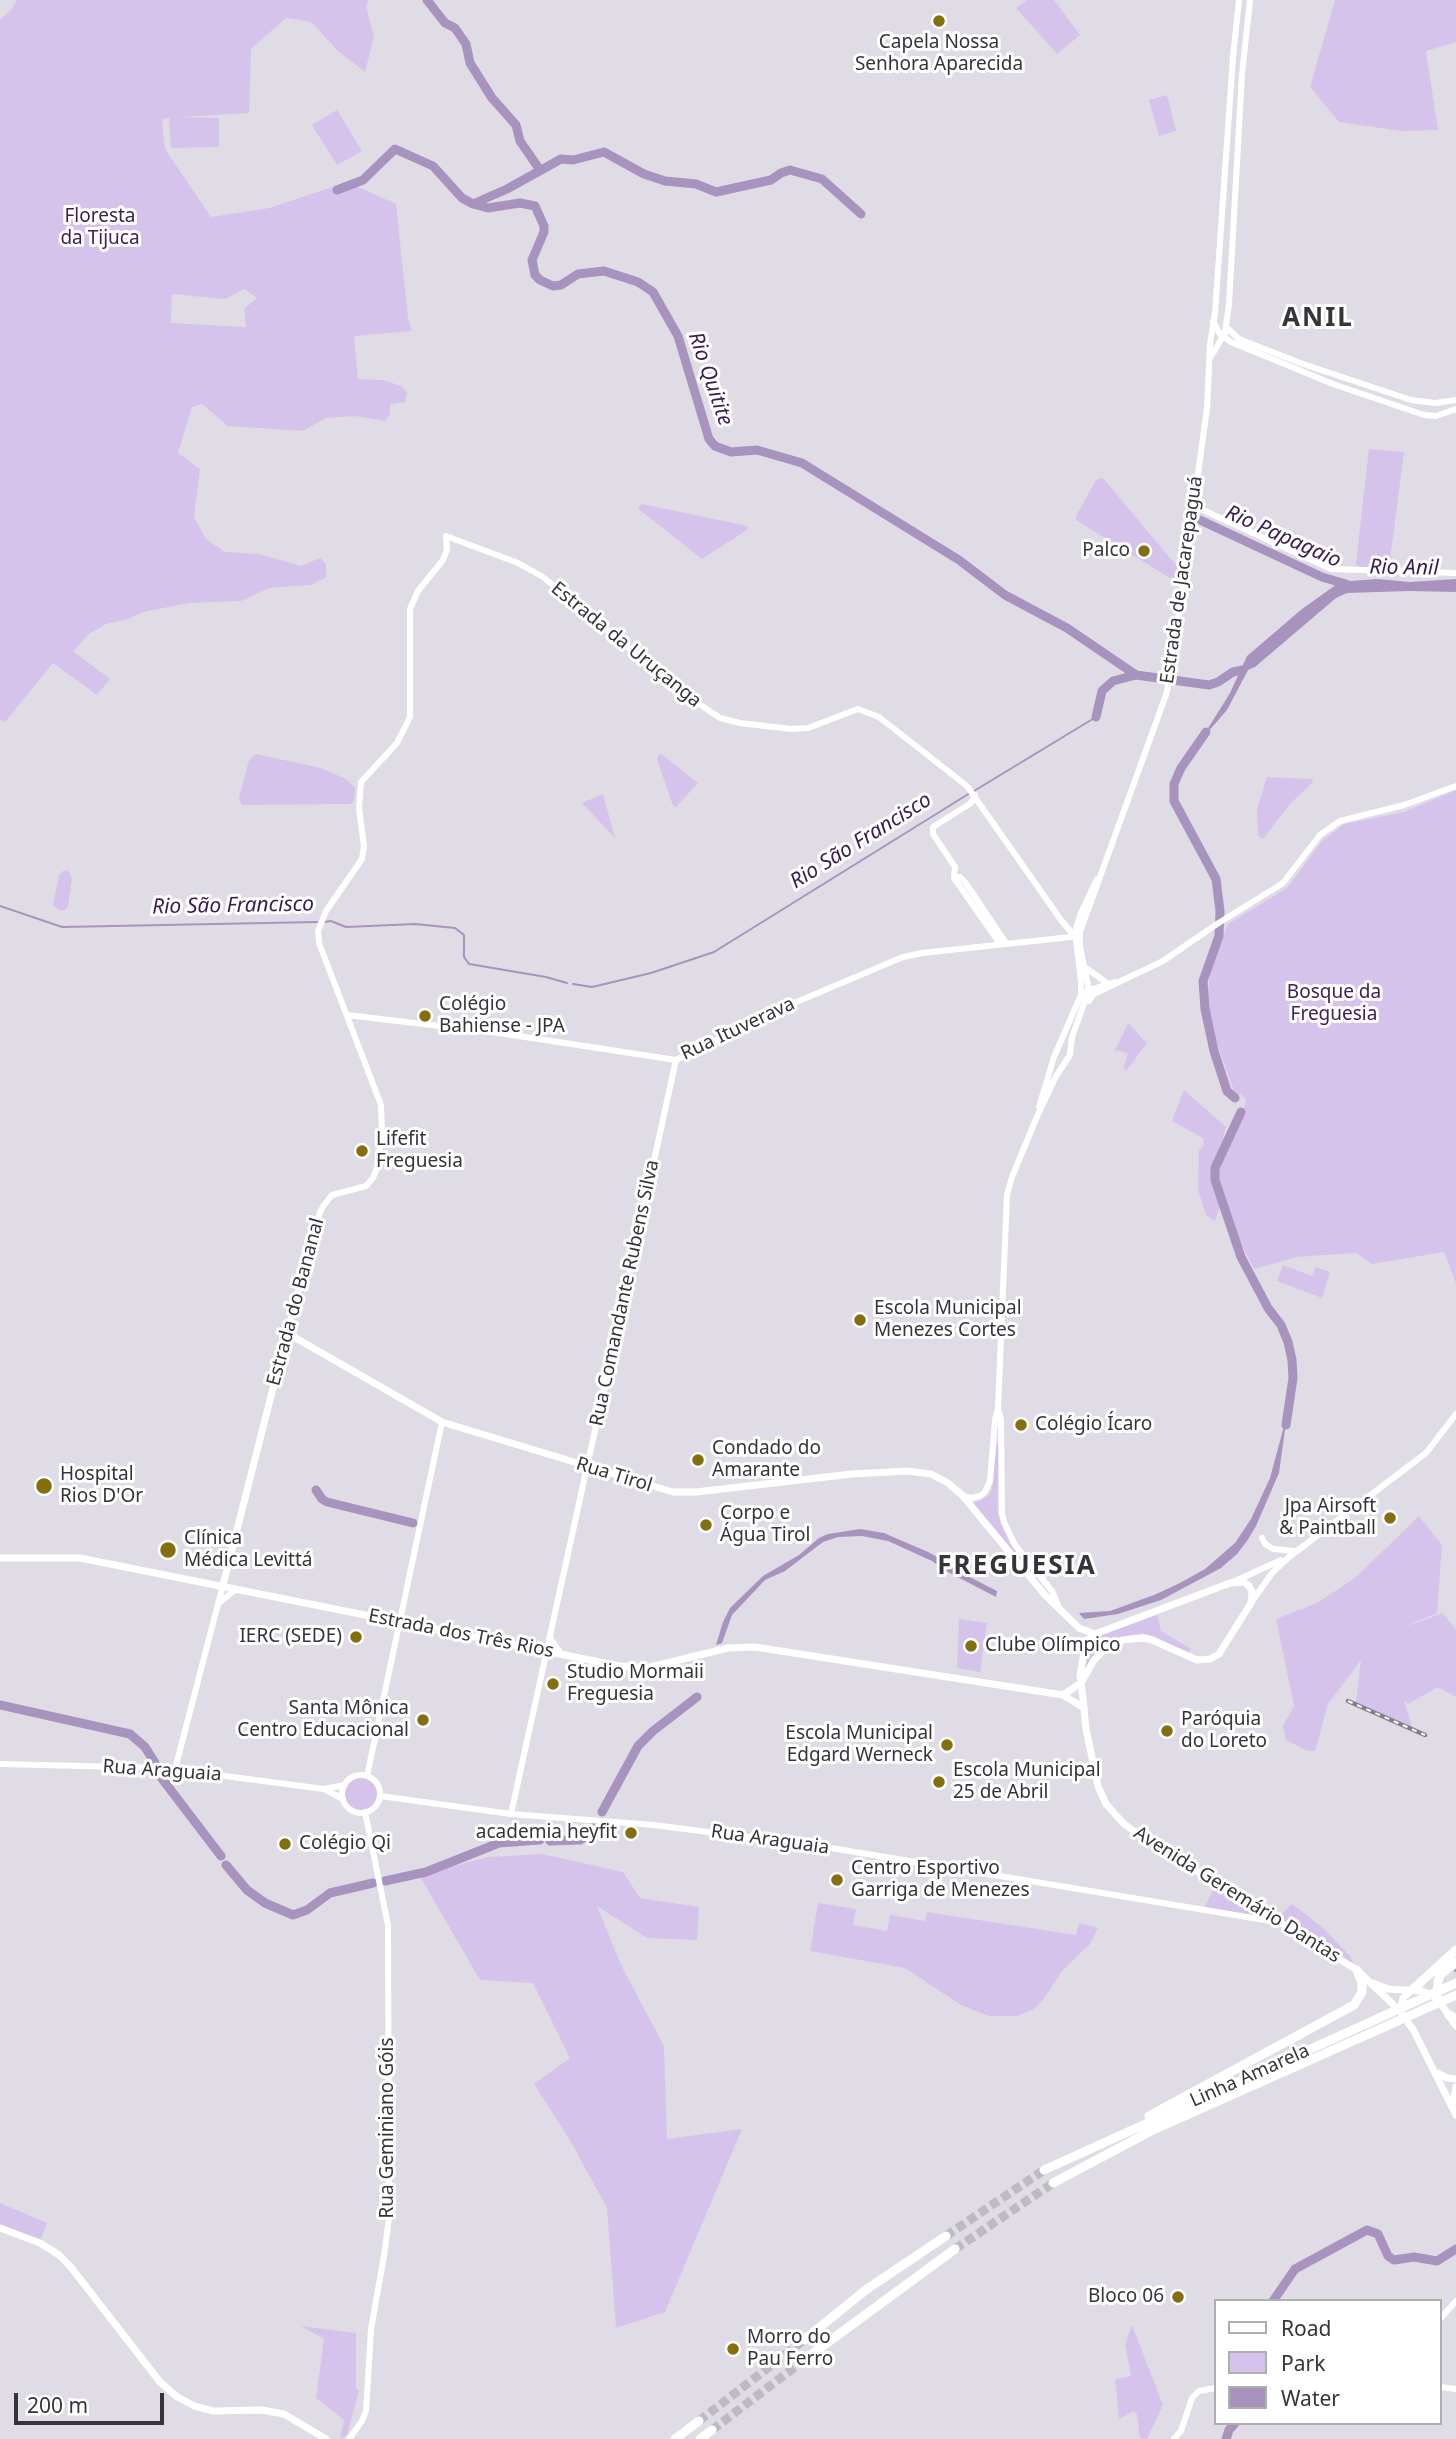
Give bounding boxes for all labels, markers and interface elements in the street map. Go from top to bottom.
marker: Capela Nossa Senhora Aparecida [931,13,947,29]
place label: Capela Nossa Senhora Aparecida [855,32,1023,76]
park label: Floresta da Tijuca [60,206,140,250]
district label: ANIL [1283,303,1353,335]
water label: Rio Quitite [682,329,738,429]
street label: Estrada de Jacarepaguá [1156,475,1208,685]
water label: Rio Papagaio [1221,500,1345,574]
place label: Palco [1082,540,1130,562]
marker: Palco [1136,543,1152,559]
water label: Rio Anil [1369,555,1439,581]
street label: Estrada da Uruçanga [546,577,706,713]
water label: Rio São Francisco [786,787,936,895]
water label: Rio São Francisco [152,892,314,920]
park label: Bosque da Freguesia [1287,982,1381,1026]
street label: Rua Ituverava [677,993,799,1065]
place label: Colégio Bahiense - JPA [439,994,565,1038]
marker: Colégio Bahiense - JPA [417,1008,433,1024]
place label: Lifefit Freguesia [376,1129,463,1173]
marker: Lifefit Freguesia [354,1143,370,1159]
street label: Rua Comandante Rubens Silva [586,1158,664,1428]
street label: Estrada do Bananal [263,1216,329,1388]
place label: Escola Municipal Menezes Cortes [874,1298,1022,1342]
marker: Escola Municipal Menezes Cortes [852,1312,868,1328]
place label: Colégio Ícaro [1035,1414,1152,1436]
marker: Colégio Ícaro [1013,1417,1029,1433]
place label: Condado do Amarante [712,1438,821,1482]
marker: Condado do Amarante [690,1452,706,1468]
street label: Rua Tirol [573,1453,655,1497]
place label: Hospital Rios D'Or [60,1464,143,1508]
marker: Hospital Rios D'Or [34,1476,54,1496]
place label: Jpa Airsoft & Paintball [1279,1496,1376,1540]
place label: Corpo e Água Tirol [720,1503,810,1547]
marker: Jpa Airsoft & Paintball [1382,1510,1398,1526]
marker: Corpo e Água Tirol [698,1517,714,1533]
place label: Clínica Médica Levittá [184,1528,312,1572]
marker: Clínica Médica Levittá [158,1540,178,1560]
district label: FREGUESIA [938,1551,1096,1583]
street label: Estrada dos Três Rios [366,1605,556,1663]
place label: IERC (SEDE) [239,1626,342,1648]
marker: IERC (SEDE) [348,1629,364,1645]
place label: Clube Olímpico [985,1635,1121,1657]
marker: Clube Olímpico [963,1638,979,1654]
place label: Studio Mormaii Freguesia [567,1662,704,1706]
marker: Studio Mormaii Freguesia [545,1676,561,1692]
place label: Santa Mônica Centro Educacional [237,1698,409,1742]
place label: Paróquia do Loreto [1181,1709,1267,1753]
marker: Santa Mônica Centro Educacional [415,1712,431,1728]
place label: Escola Municipal Edgard Werneck [785,1723,933,1767]
marker: Paróquia do Loreto [1159,1723,1175,1739]
marker: Escola Municipal Edgard Werneck [939,1737,955,1753]
street label: Rua Araguaia [102,1755,222,1787]
place label: Escola Municipal 25 de Abril [953,1760,1101,1804]
marker: Escola Municipal 25 de Abril [931,1774,947,1790]
street label: Rua Araguaia [709,1820,831,1860]
place label: academia heyfit [476,1822,617,1844]
street label: Avenida Geremário Dantas [1129,1822,1345,1968]
marker: academia heyfit [623,1825,639,1841]
place label: Colégio Qi [299,1833,391,1855]
marker: Colégio Qi [277,1836,293,1852]
place label: Centro Esportivo Garriga de Menezes [851,1858,1030,1902]
marker: Centro Esportivo Garriga de Menezes [829,1872,845,1888]
street label: Rua Geminiano Góis [377,2037,399,2219]
street label: Linha Amarela [1187,2040,1313,2112]
place label: Bloco 06 [1088,2286,1164,2308]
marker: Bloco 06 [1170,2289,1186,2305]
legend [1214,2299,1442,2425]
text: Road [1281,2314,1331,2342]
place label: Morro do Pau Ferro [747,2327,833,2371]
marker: Morro do Pau Ferro [725,2341,741,2357]
text: Park [1281,2349,1325,2377]
scale bar [18,2380,168,2424]
text: Water [1281,2384,1340,2412]
text: 200 m [27,2391,88,2419]

